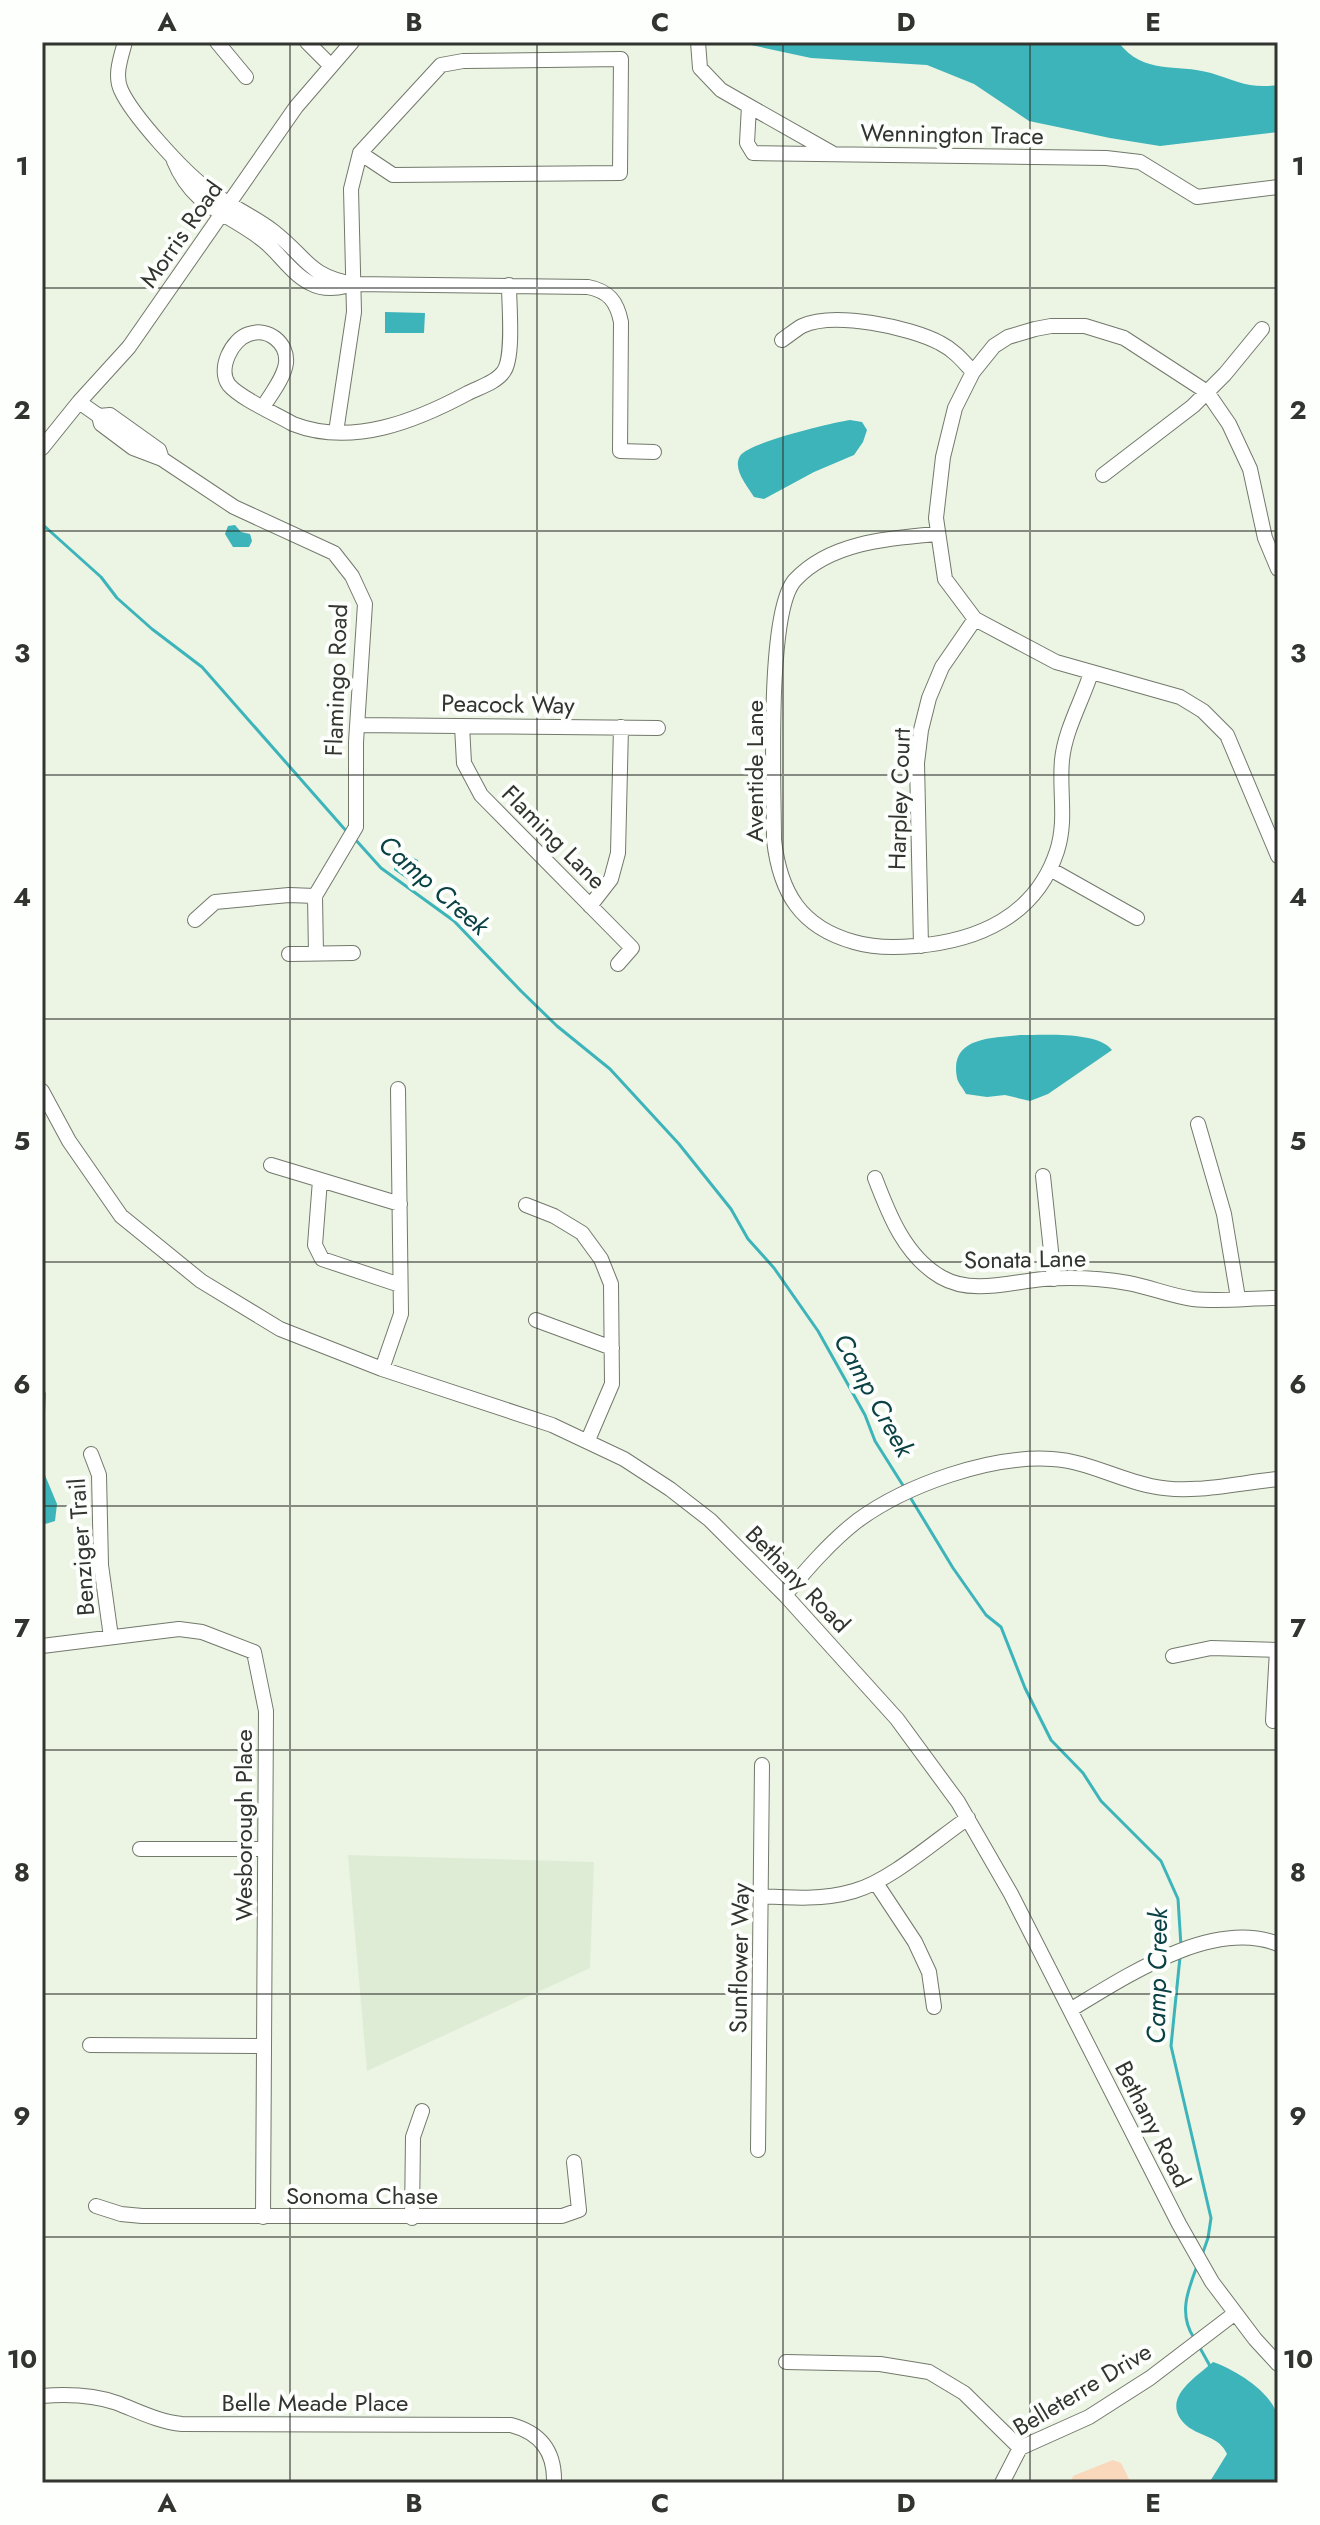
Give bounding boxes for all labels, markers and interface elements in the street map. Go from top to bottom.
text: A [156,3,177,41]
text: B [405,3,423,41]
text: C [651,3,669,41]
text: D [896,3,916,41]
text: E [1145,3,1161,41]
street label: Wennington Trace [860,115,1044,153]
text: 1 [15,147,29,185]
text: 1 [1291,147,1305,185]
street label: Morris Road [131,173,231,295]
text: 2 [13,391,31,429]
text: 2 [1289,391,1307,429]
street label: Flamingo Road [316,603,356,757]
text: 3 [14,634,30,672]
text: 3 [1290,634,1306,672]
street label: Peacock Way [441,685,575,723]
street label: Aventide Lane [737,700,772,842]
street label: Harpley Court [879,727,919,871]
street label: Flaming Lane [494,777,614,897]
water label: Camp Creek [370,826,499,945]
text: 4 [13,878,31,916]
text: 4 [1289,878,1307,916]
text: 5 [14,1122,30,1160]
text: 5 [1290,1122,1306,1160]
street label: Sonata Lane [964,1240,1086,1278]
water label: Camp Creek [824,1326,925,1465]
text: 6 [13,1365,31,1403]
text: 6 [1289,1365,1307,1403]
street label: Benziger Trail [59,1477,103,1617]
street label: Bethany Road [738,1517,858,1641]
text: 7 [14,1609,30,1647]
text: 7 [1290,1609,1306,1647]
street label: Wesborough Place [226,1729,261,1921]
text: 8 [14,1853,30,1891]
text: 8 [1290,1853,1306,1891]
street label: Sunflower Way [720,1882,758,2034]
water label: Camp Creek [1137,1906,1177,2044]
street label: Bethany Road [1106,2055,1200,2193]
text: 9 [13,2097,31,2135]
text: 9 [1289,2097,1307,2135]
street label: Sonoma Chase [286,2178,438,2213]
street label: Belleterre Drive [1006,2334,1158,2444]
text: 10 [7,2340,37,2378]
text: 10 [1283,2340,1313,2378]
street label: Belle Meade Place [222,2385,408,2420]
text: A [156,2484,177,2522]
text: B [405,2484,423,2522]
text: C [651,2484,669,2522]
text: D [896,2484,916,2522]
text: E [1145,2484,1161,2522]

